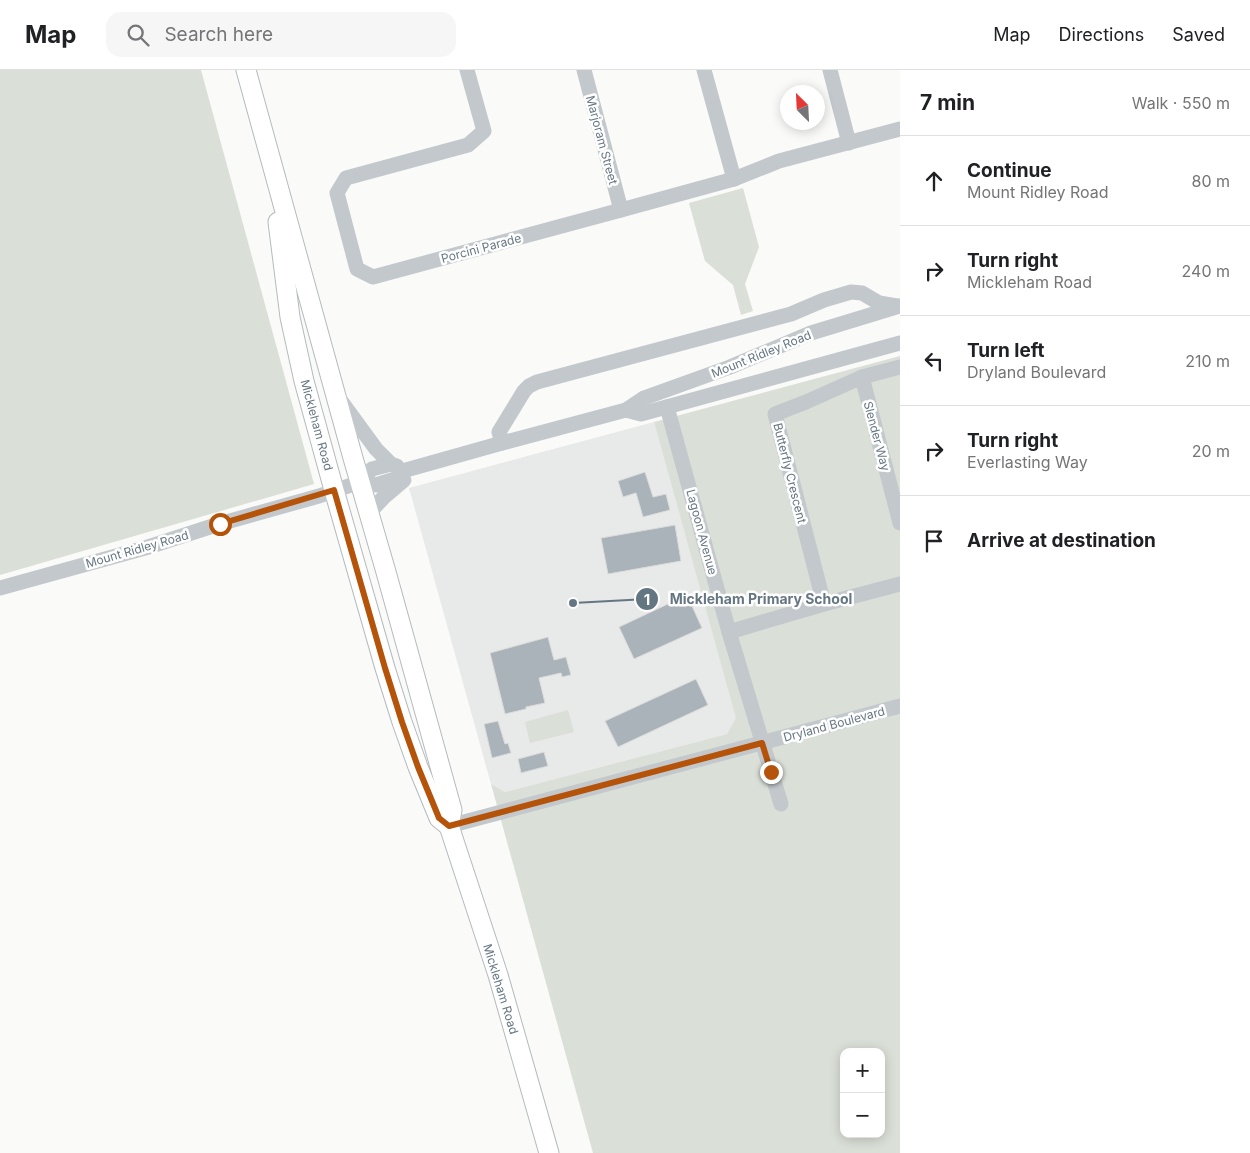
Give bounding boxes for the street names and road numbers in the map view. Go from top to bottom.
street label: Marjoram Street [583,94,621,186]
street label: Porcini Parade [439,230,523,266]
street label: Mount Ridley Road [709,327,813,381]
street label: Mickleham Road [298,378,336,472]
street label: Slender Way [861,400,894,473]
street label: Butterfly Crescent [770,421,810,525]
street label: Lagoon Avenue [683,488,721,576]
street label: Mount Ridley Road [84,527,190,571]
street label: Dryland Boulevard [782,703,886,745]
street label: Mickleham Road [480,942,522,1036]

